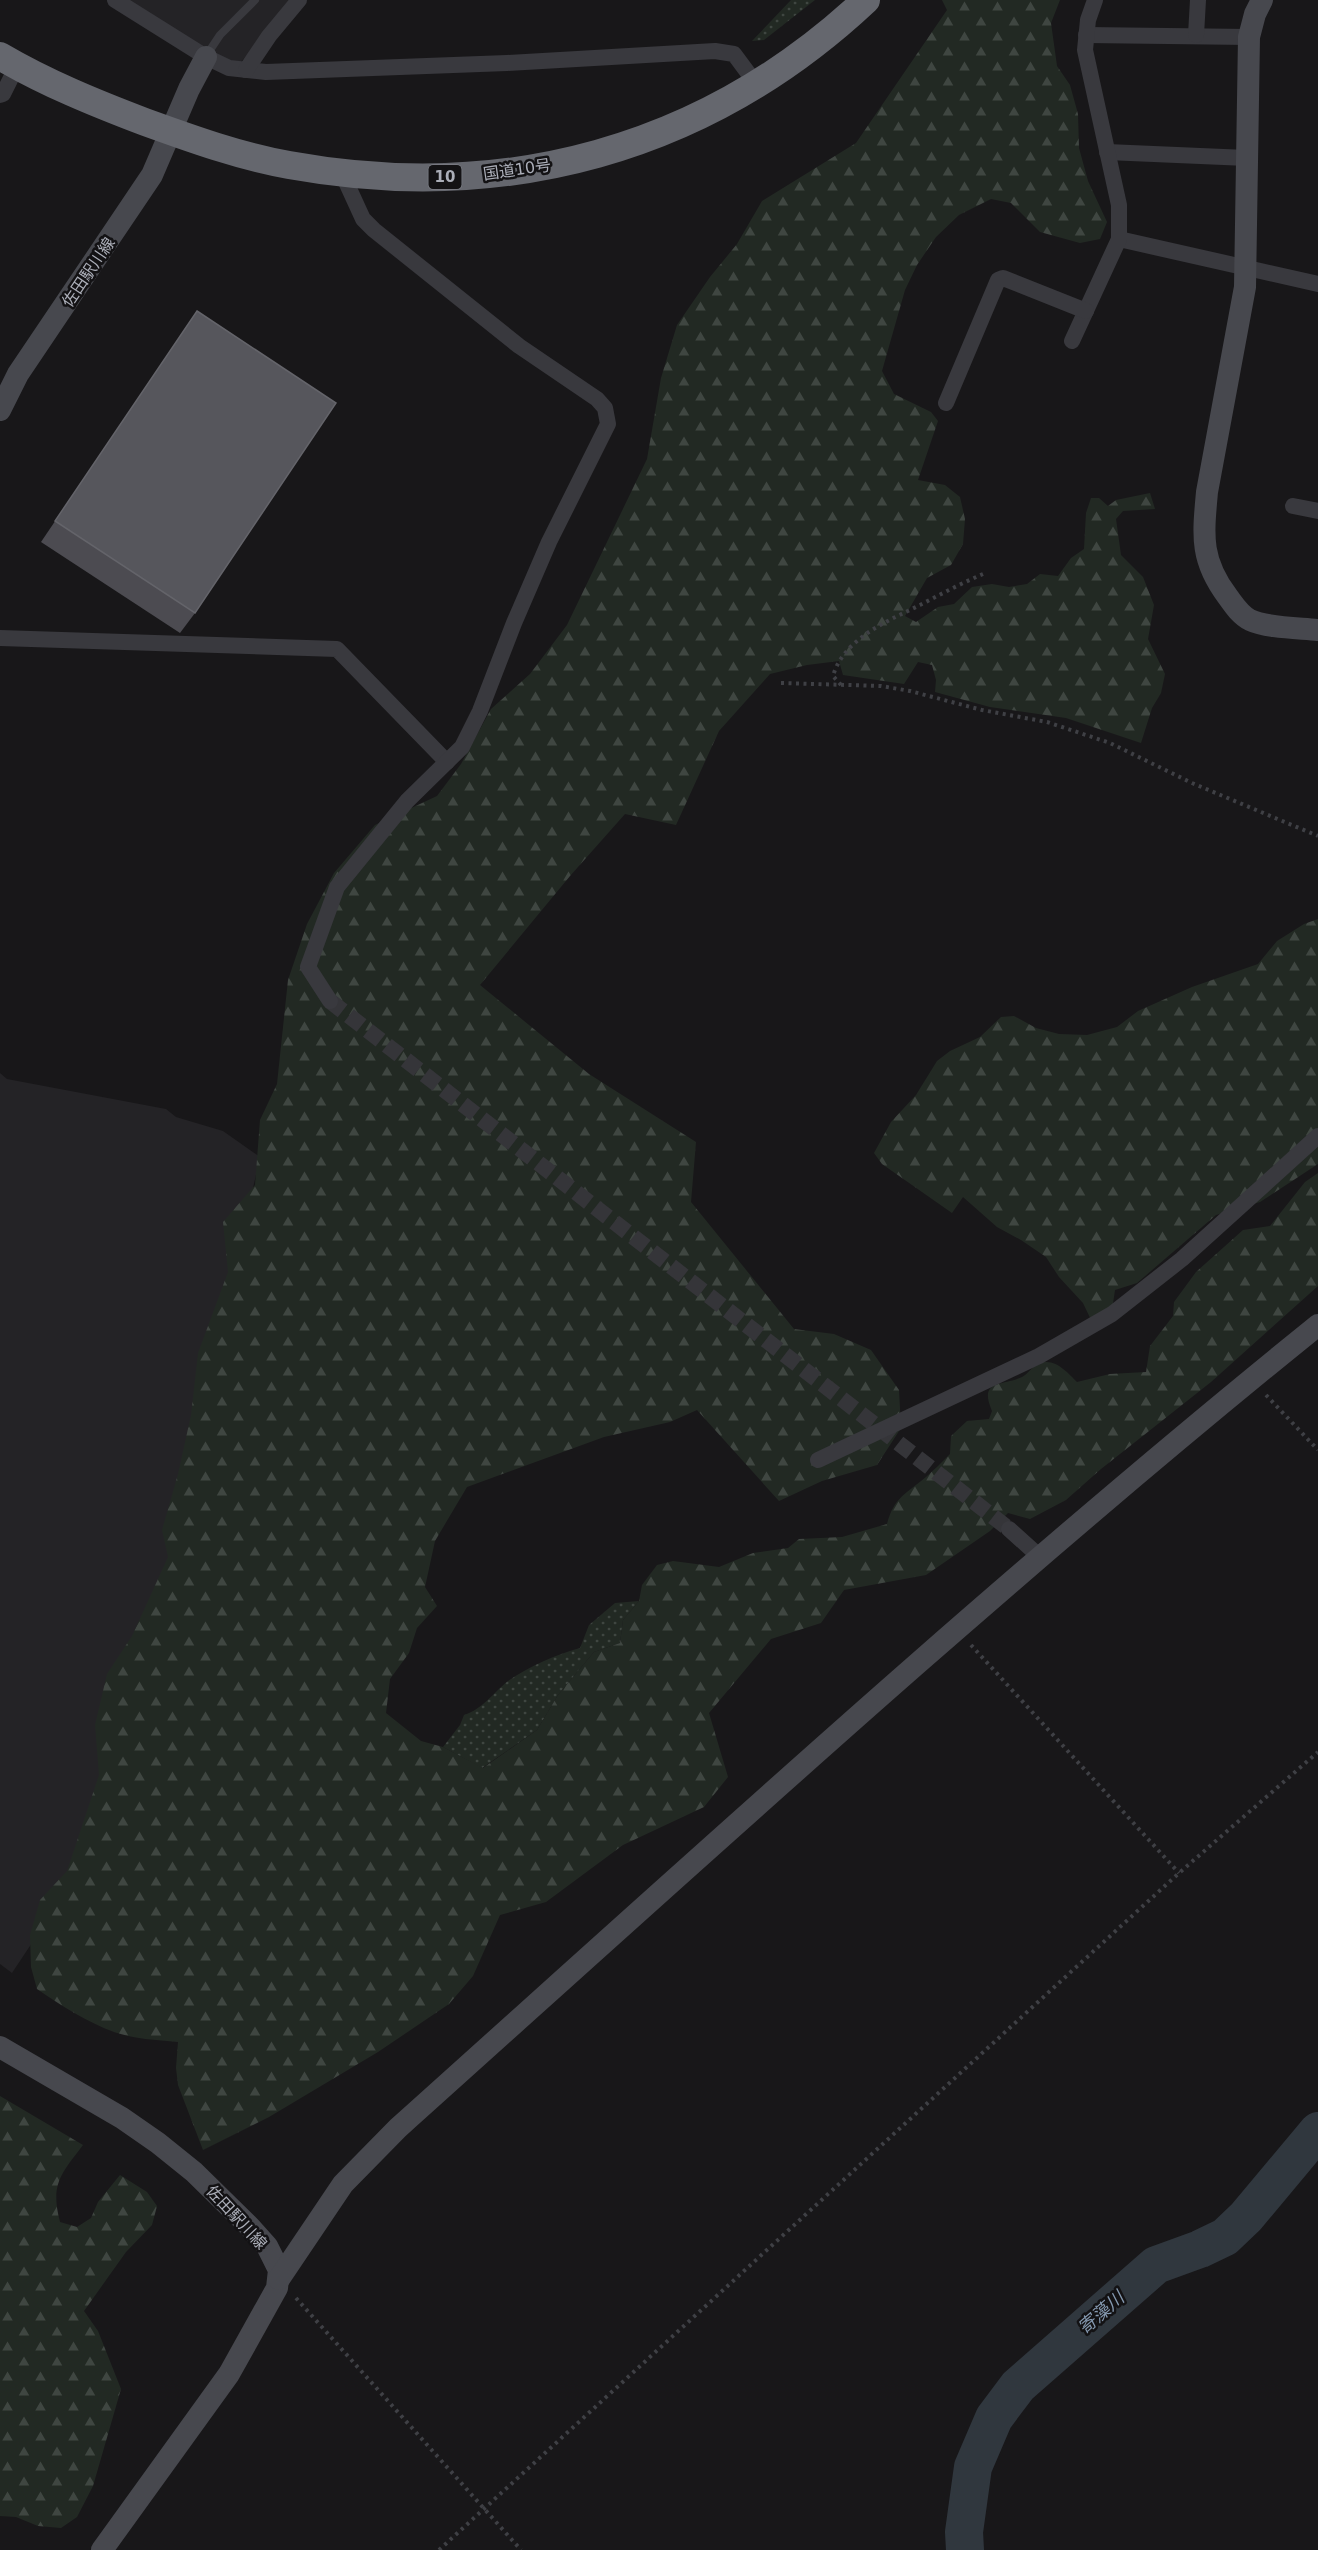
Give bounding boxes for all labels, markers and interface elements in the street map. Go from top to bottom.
street label: 国道10号 [482,155,552,184]
road number: 10 [428,165,462,189]
street label: 佐田駅川線 [58,234,119,311]
street label: 佐田駅川線 [202,2182,271,2253]
water label: 寄藻川 [1073,2286,1129,2338]

